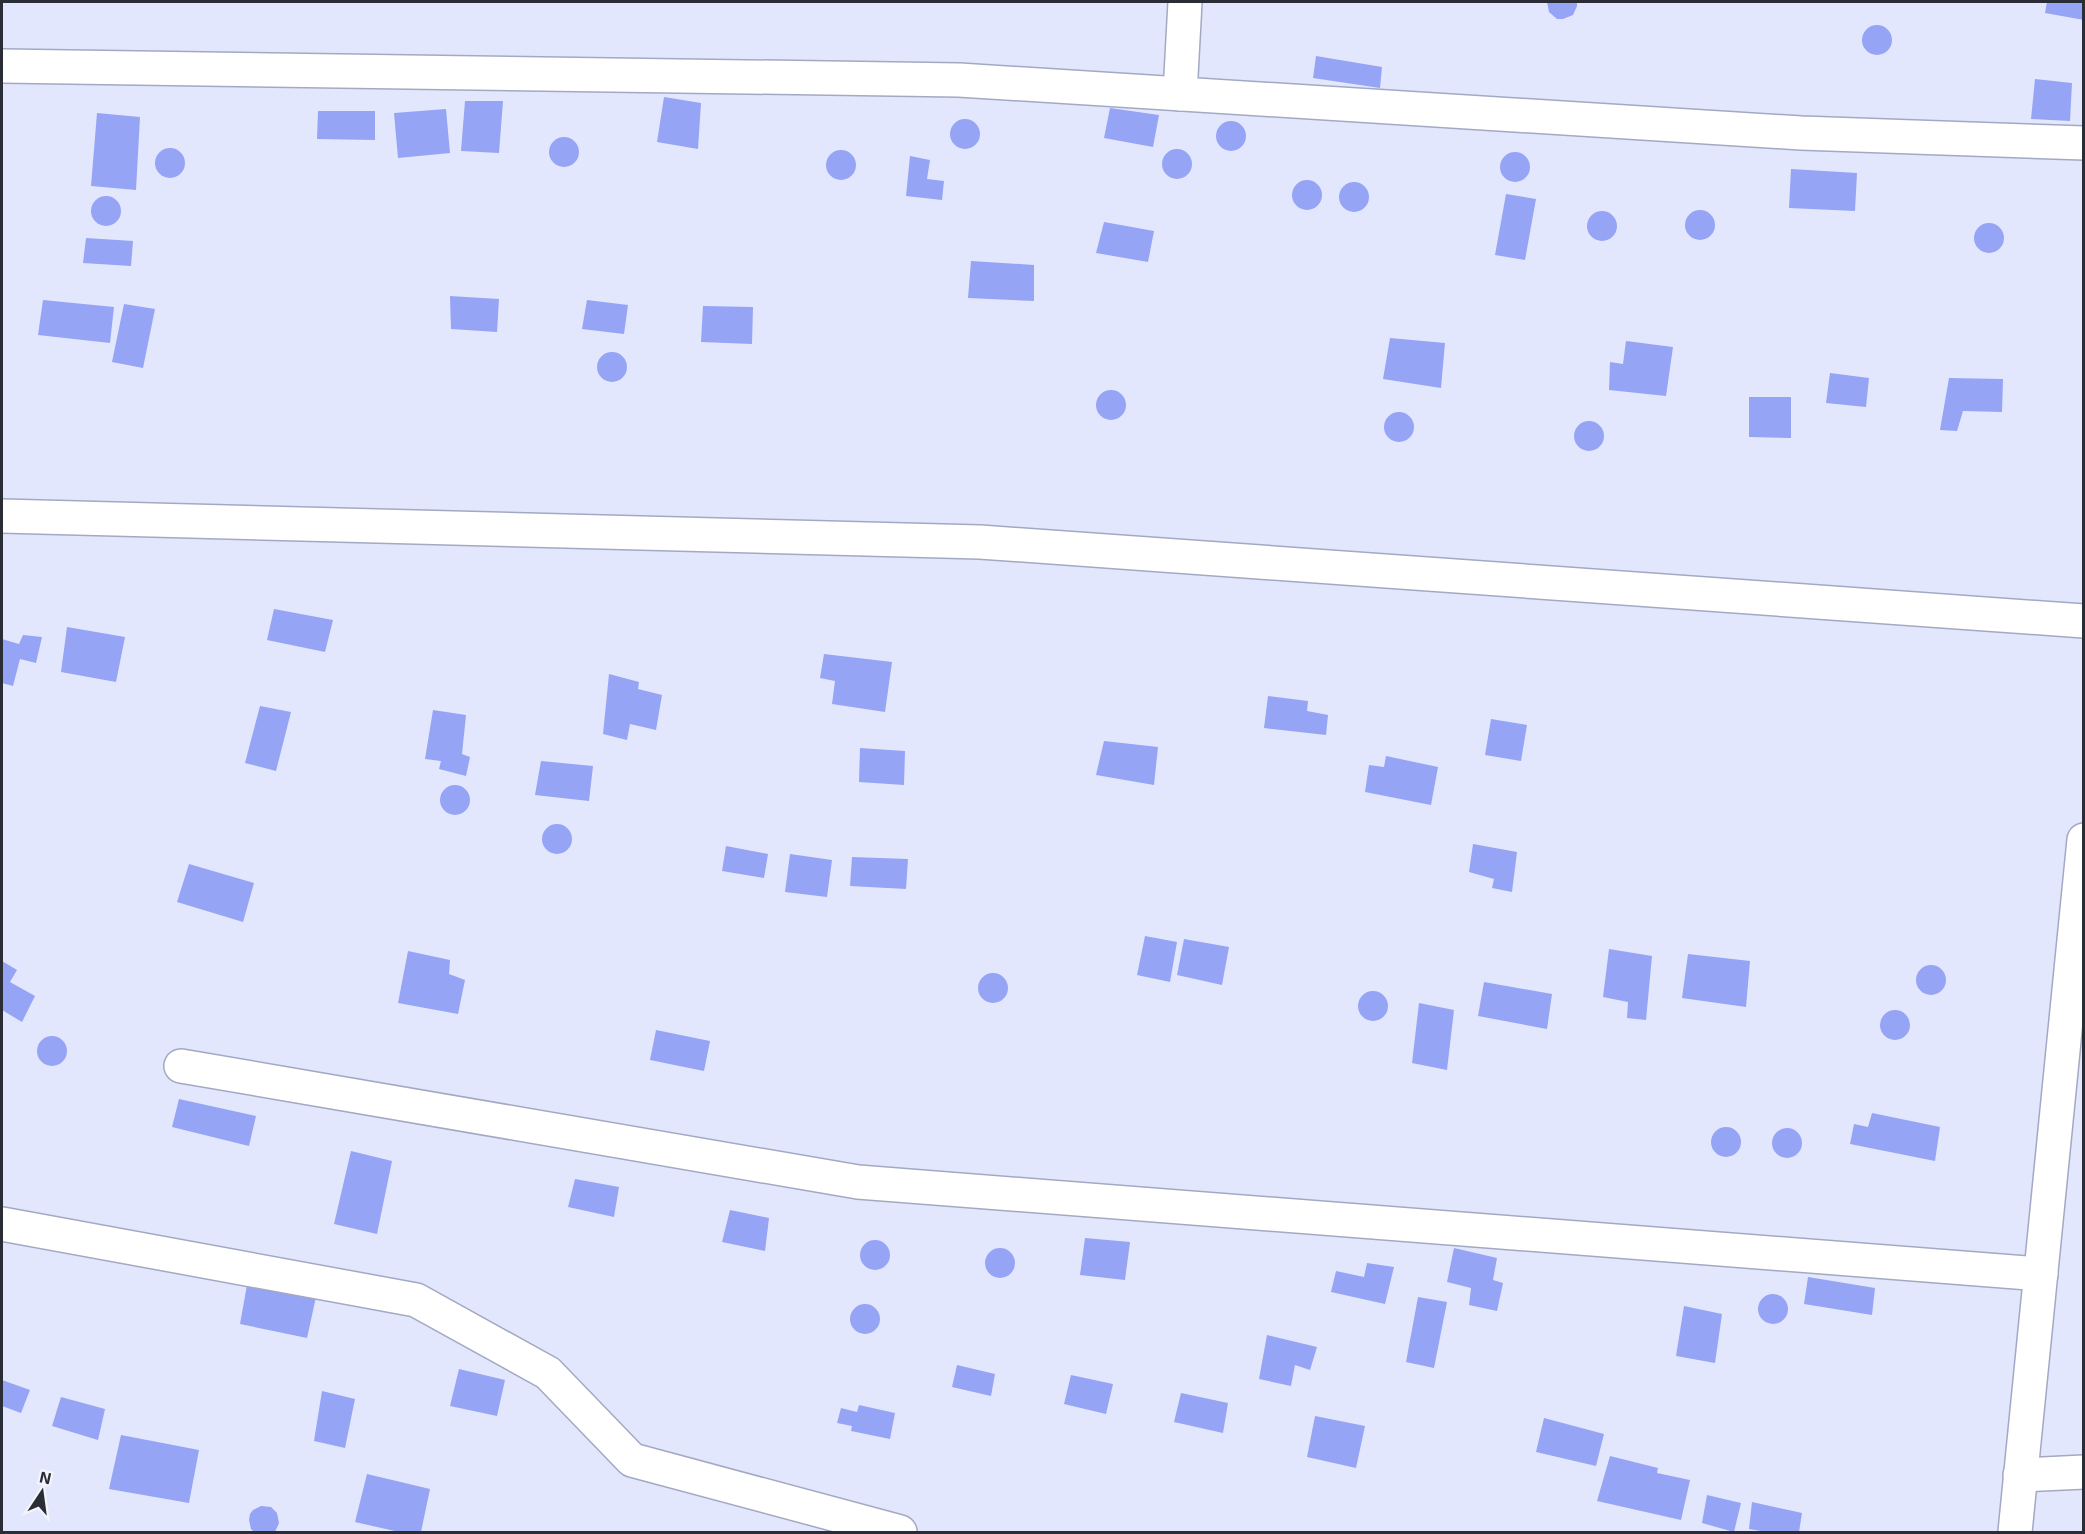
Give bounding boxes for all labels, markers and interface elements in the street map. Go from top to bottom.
north arrow [12,1462,72,1522]
text: N [38,1466,53,1487]

